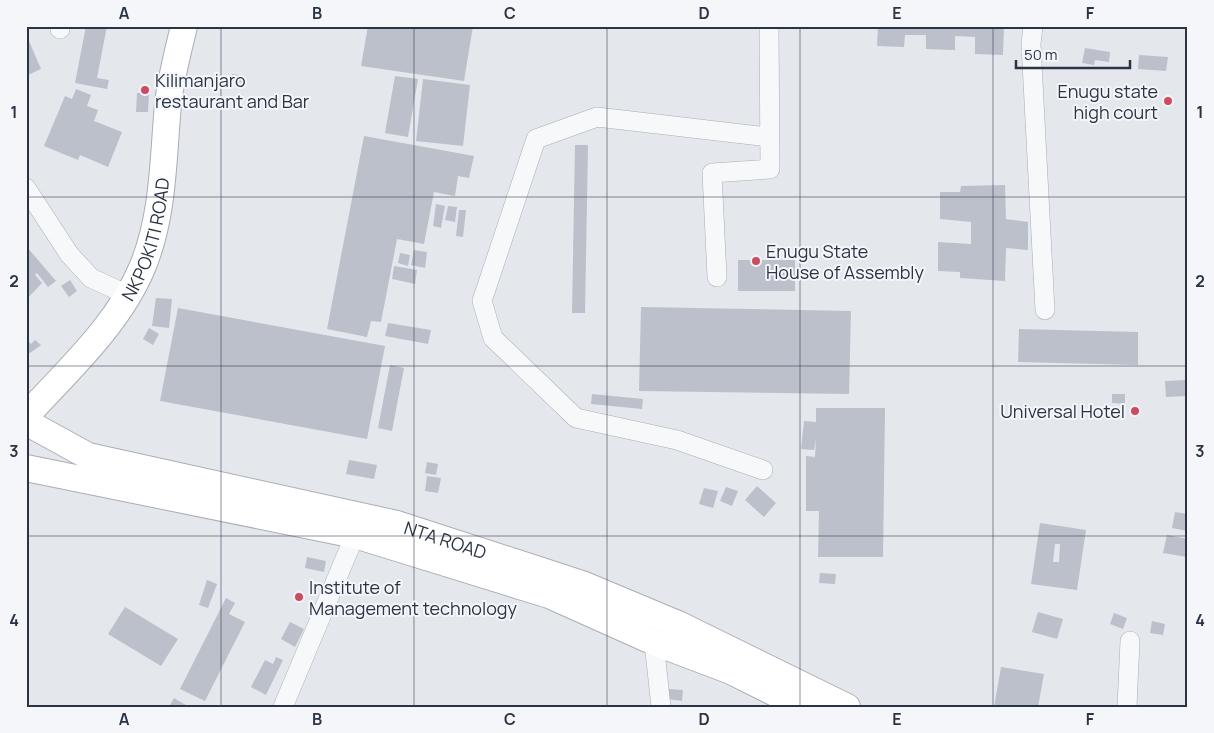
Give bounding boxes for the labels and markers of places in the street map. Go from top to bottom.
place label: Kilimanjaro restaurant and Bar [155,68,310,113]
place label: Enugu state high court [1057,79,1158,124]
marker: Kilimanjaro restaurant and Bar [139,84,151,96]
marker: Enugu state high court [1162,95,1174,107]
place label: Enugu State House of Assembly [766,239,925,284]
marker: Enugu State House of Assembly [750,255,762,267]
place label: Universal Hotel [1000,399,1125,423]
marker: Universal Hotel [1129,405,1141,417]
place label: Institute of Management technology [309,575,517,620]
marker: Institute of Management technology [293,591,305,603]

